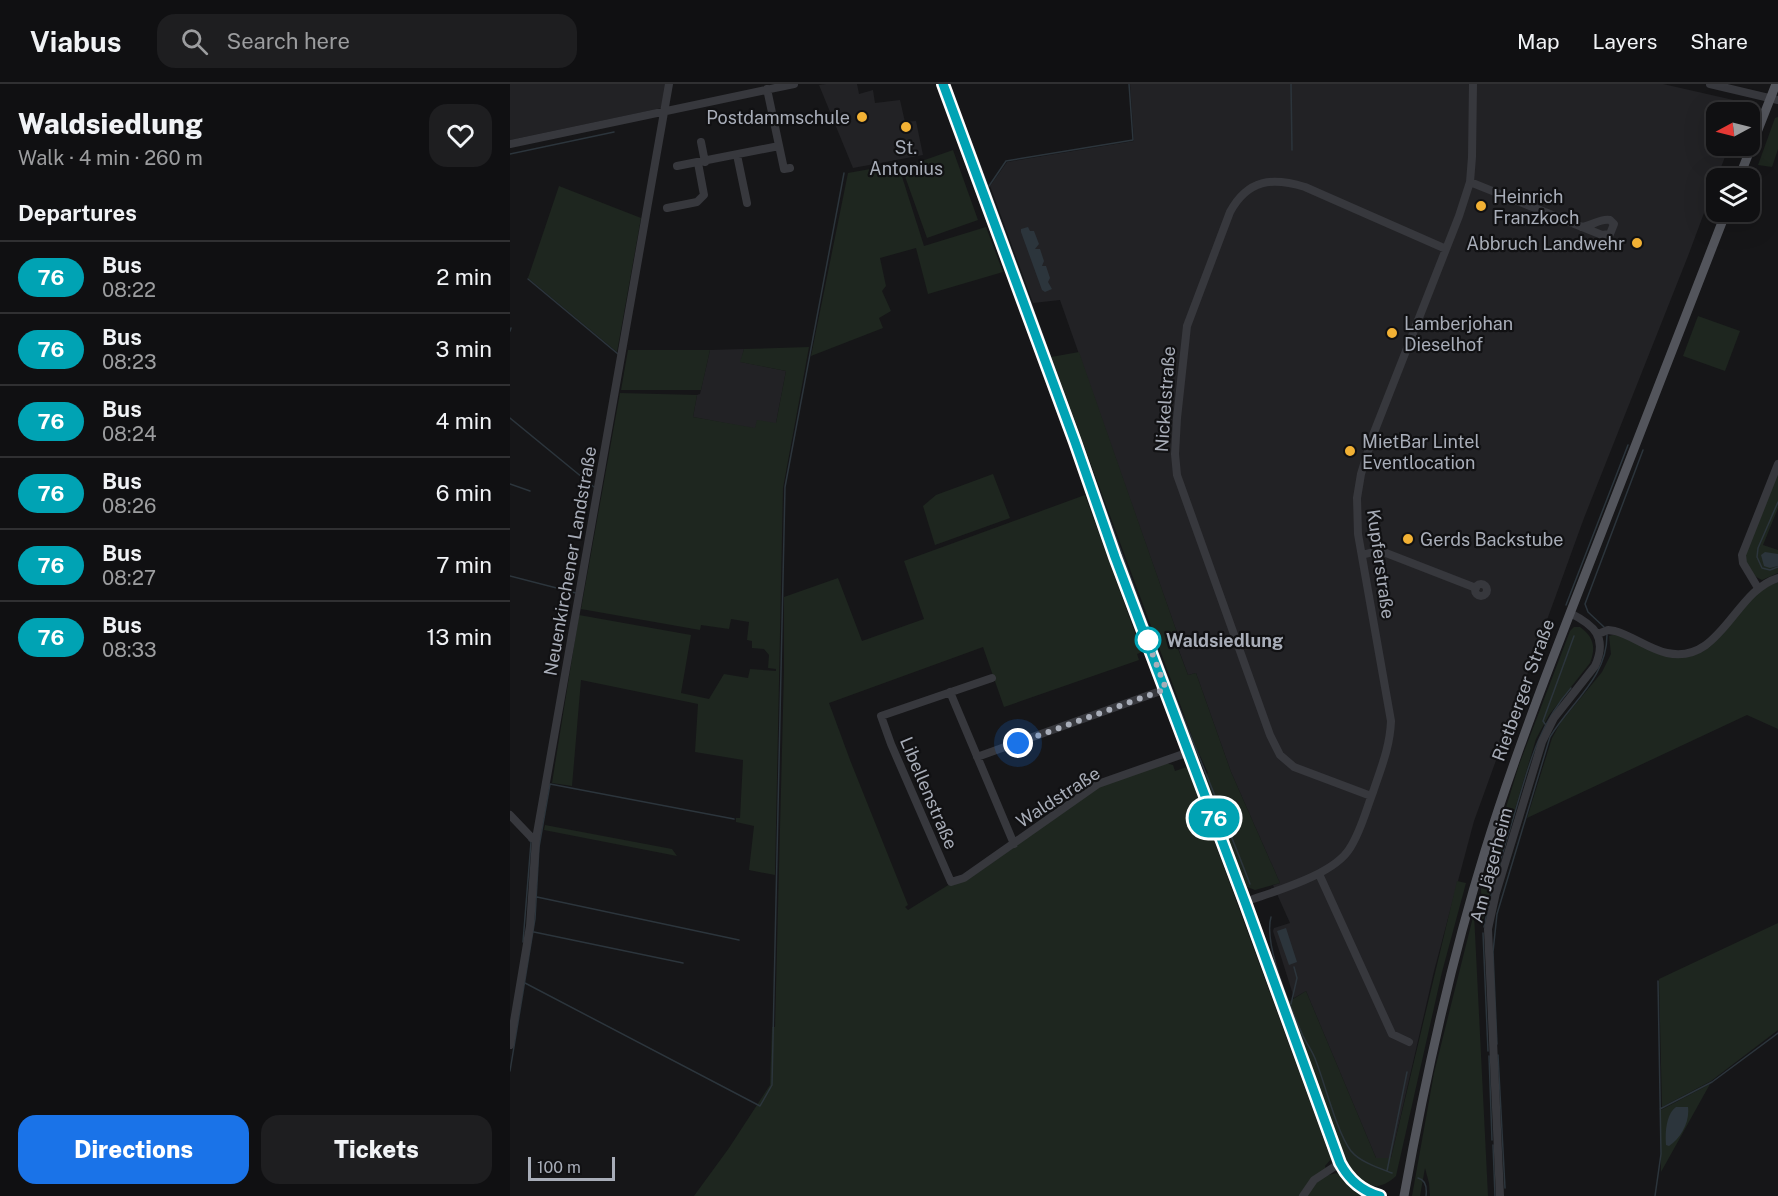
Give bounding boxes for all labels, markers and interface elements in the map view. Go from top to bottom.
search box [157,14,577,68]
text: Viabus [30,25,121,58]
icon: search [178,25,211,58]
text: Search here [226,28,350,54]
text: Map [1517,29,1560,54]
text: Layers [1593,29,1657,54]
text: Share [1690,29,1748,54]
north arrow [1706,102,1760,156]
map controls [1706,102,1760,222]
button: heart [429,104,492,167]
text: Waldsiedlung [18,107,203,140]
place label: Postdammschule [706,107,850,128]
marker: Postdammschule [855,110,869,124]
marker: St. Antonius [899,120,913,134]
place label: St. Antonius [869,137,943,179]
text: Walk · 4 min · 260 m [18,146,203,170]
button: layers [1706,168,1760,222]
place label: Heinrich Franzkoch [1493,186,1579,228]
marker: Heinrich Franzkoch [1474,199,1488,213]
text: Departures [18,200,137,226]
place label: Abbruch Landwehr [1466,233,1625,254]
marker: Abbruch Landwehr [1630,236,1644,250]
text: Bus [102,252,142,278]
text: 2 min [436,264,492,290]
text: 76 [38,265,64,290]
text: 08:22 [102,278,156,302]
place label: Lamberjohan Dieselhof [1404,313,1513,355]
text: Bus [102,324,142,350]
marker: Lamberjohan Dieselhof [1385,326,1399,340]
text: 3 min [435,336,492,362]
text: 76 [38,337,64,362]
street label: Nickelstraße [1151,345,1179,453]
text: 08:23 [102,350,157,374]
text: Bus [102,396,142,422]
text: 4 min [436,408,492,434]
text: 76 [38,409,64,434]
text: 08:24 [102,422,156,446]
place label: MietBar Lintel Eventlocation [1362,431,1480,473]
street label: Neuenkirchener Landstraße [539,444,601,678]
marker: MietBar Lintel Eventlocation [1343,444,1357,458]
text: Bus [102,468,142,494]
text: 6 min [436,480,492,506]
text: 76 [38,481,64,506]
text: 08:26 [102,494,156,518]
street label: Kupferstraße [1363,508,1399,620]
place label: Gerds Backstube [1420,529,1563,550]
marker: Gerds Backstube [1401,532,1415,546]
text: Bus [102,540,142,566]
text: 7 min [436,552,492,578]
text: 76 [38,553,64,578]
text: 08:27 [102,566,156,590]
text: Bus [102,612,142,638]
street label: Rietberger Straße [1488,616,1558,764]
text: 13 min [427,624,492,650]
text: 76 [38,625,64,650]
marker: Waldsiedlung [1135,627,1161,653]
place label: Waldsiedlung [1166,630,1283,651]
text: 08:33 [102,638,157,662]
your location [1003,728,1033,758]
street label: Libellenstraße [896,734,962,852]
street label: Waldstraße [1012,762,1104,832]
line badge: 76 [1187,798,1241,838]
street label: Am Jägerheim [1466,805,1516,925]
text: 76 [1201,806,1227,831]
button: Directions [18,1115,249,1184]
button: Tickets [261,1115,492,1184]
scale bar [528,1154,615,1182]
text: 100 m [537,1158,581,1177]

